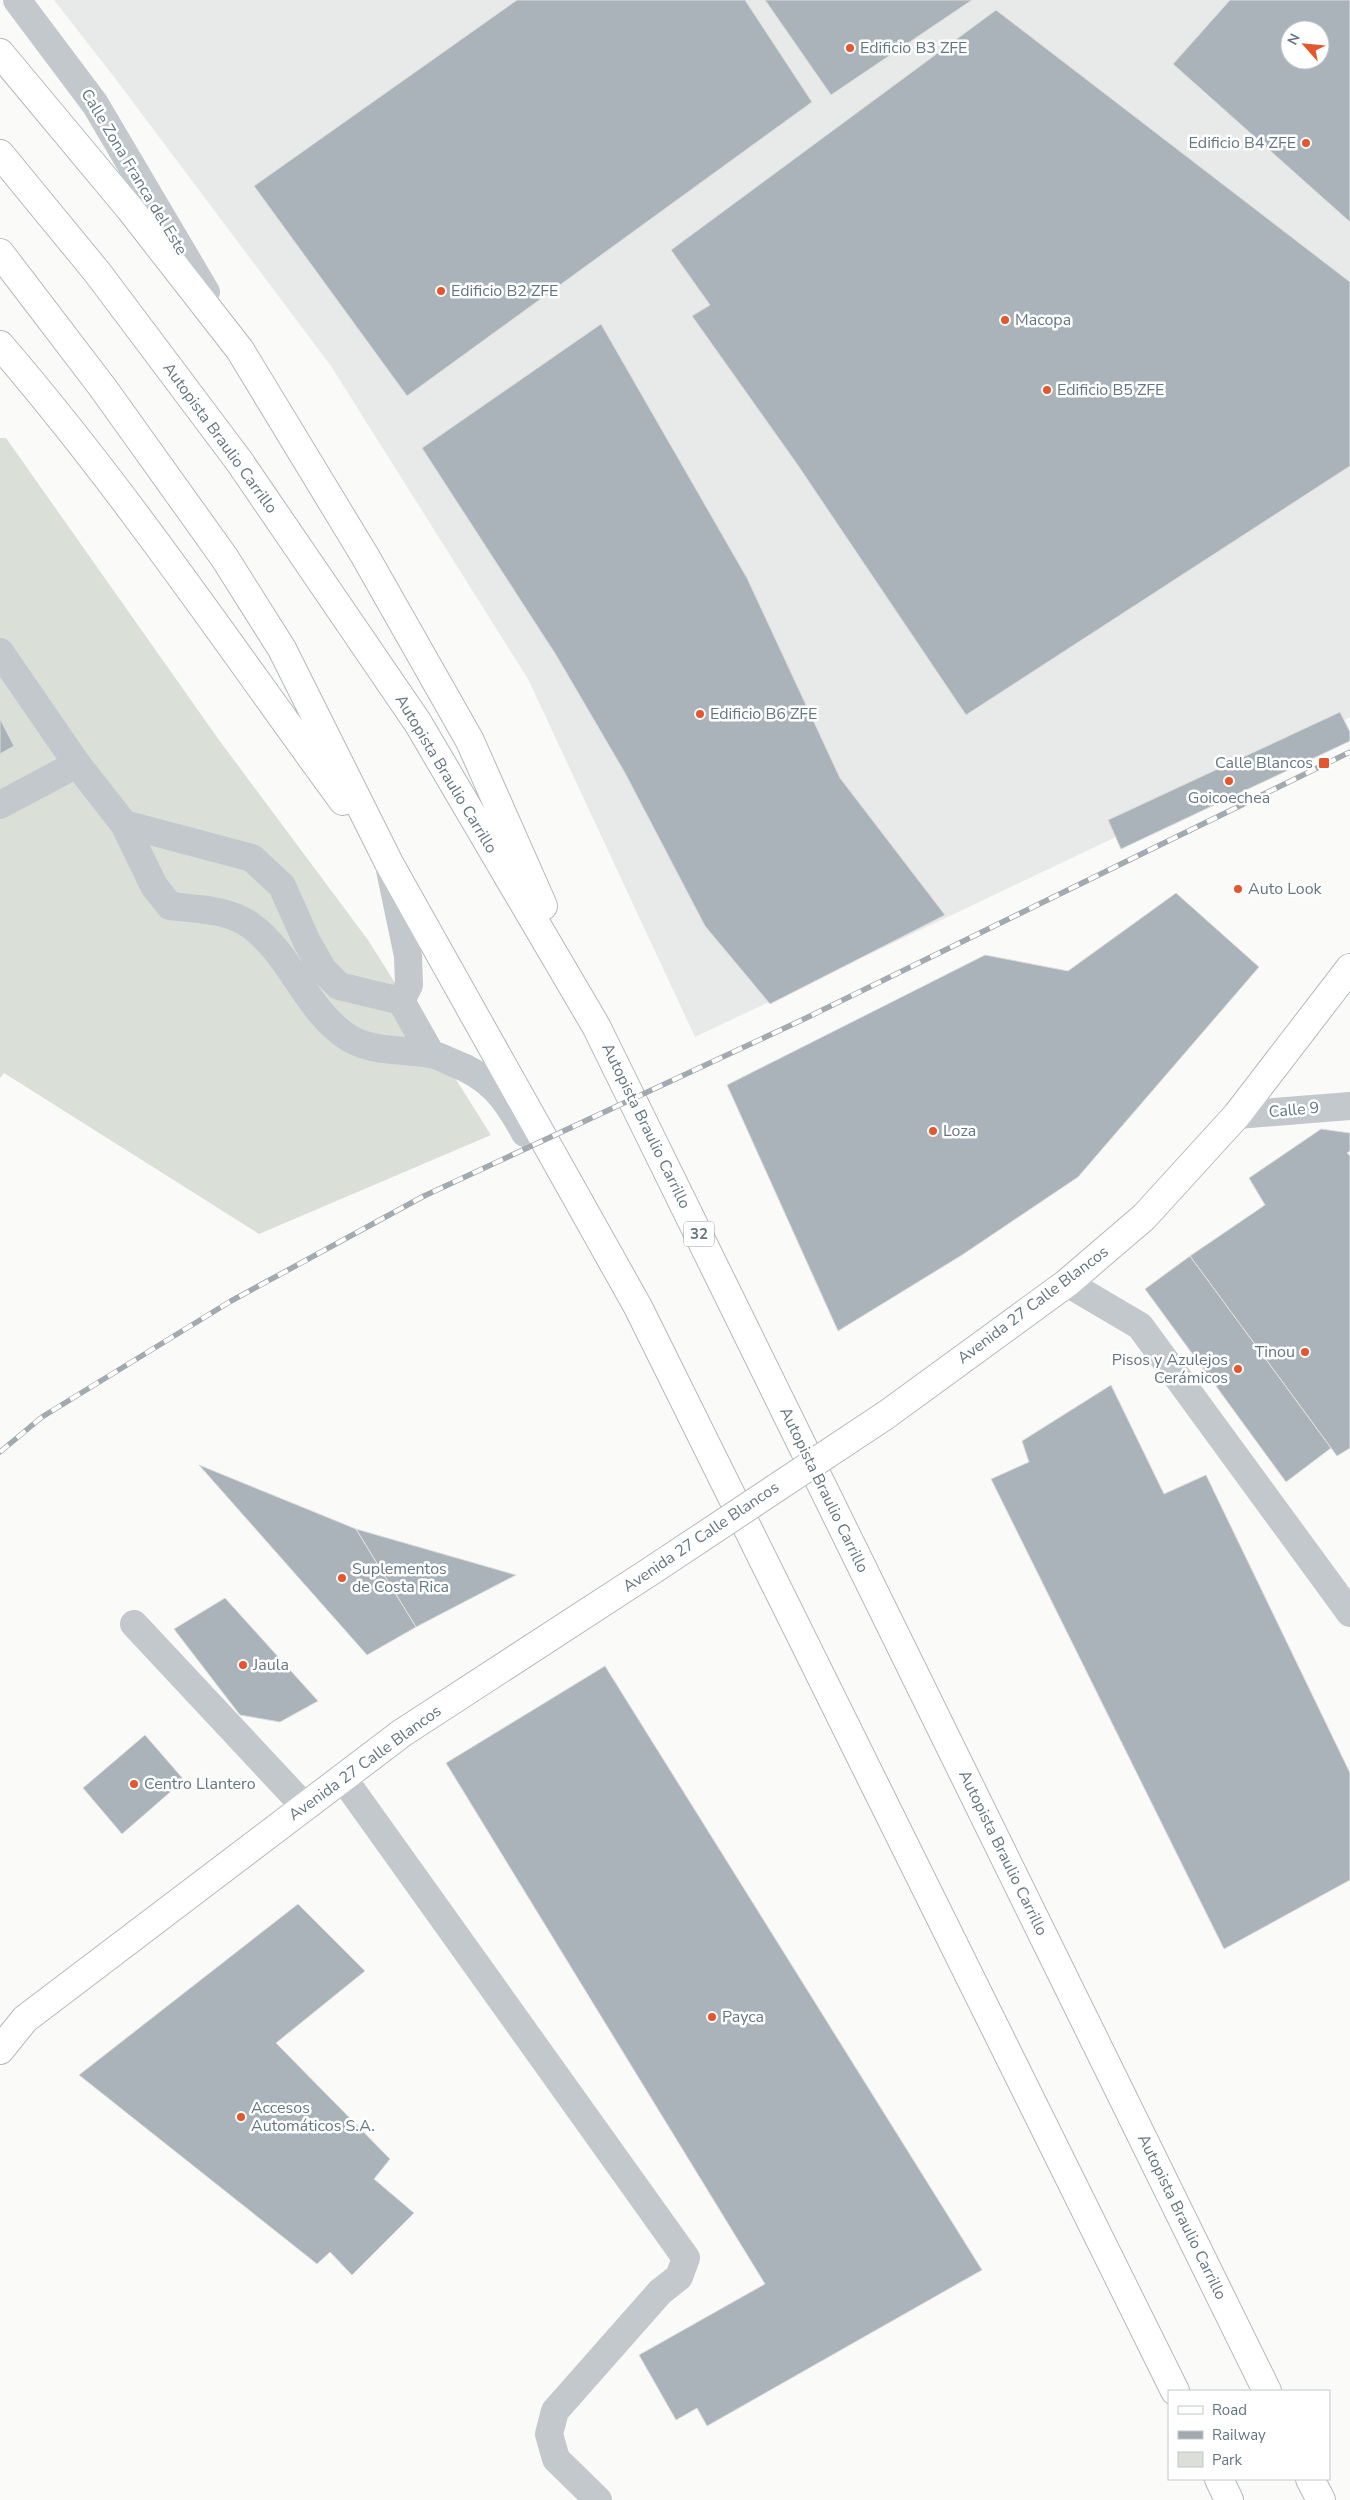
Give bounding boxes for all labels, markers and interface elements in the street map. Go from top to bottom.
north arrow [1280,20,1330,70]
text: N [1283,30,1305,48]
place label: Edificio B3 ZFE [860,37,967,59]
marker: Edificio B3 ZFE [844,42,856,54]
street label: Calle Zona Franca del Este [76,85,192,259]
place label: Edificio B4 ZFE [1189,132,1296,154]
marker: Edificio B4 ZFE [1300,137,1312,149]
place label: Edificio B2 ZFE [451,280,558,302]
marker: Edificio B2 ZFE [435,285,447,297]
place label: Macopa [1015,309,1071,331]
marker: Macopa [999,314,1011,326]
street label: Autopista Braulio Carrillo [158,358,282,518]
place label: Edificio B5 ZFE [1057,379,1164,401]
marker: Edificio B5 ZFE [1041,384,1053,396]
street label: Autopista Braulio Carrillo [390,690,502,858]
place label: Edificio B6 ZFE [710,703,817,725]
marker: Edificio B6 ZFE [694,708,706,720]
place label: Calle Blancos [1215,752,1313,774]
marker: Calle Blancos [1317,756,1331,770]
marker: Goicoechea [1223,775,1235,787]
place label: Goicoechea [1188,787,1270,809]
place label: Auto Look [1248,878,1323,900]
marker: Auto Look [1232,883,1244,895]
street label: Autopista Braulio Carrillo [596,1040,696,1213]
street label: Calle 9 [1268,1097,1320,1123]
place label: Loza [943,1120,976,1142]
marker: Loza [927,1125,939,1137]
road number: 32 [684,1222,714,1246]
street label: Avenida 27 Calle Blancos [953,1241,1113,1369]
place label: Tinou [1255,1341,1295,1363]
marker: Tinou [1299,1346,1311,1358]
place label: Pisos y Azulejos Cerámicos [1112,1349,1228,1389]
marker: Pisos y Azulejos Cerámicos [1232,1363,1244,1375]
street label: Autopista Braulio Carrillo [774,1404,874,1577]
street label: Avenida 27 Calle Blancos [619,1476,783,1598]
place label: Suplementos de Costa Rica [352,1558,449,1598]
marker: Suplementos de Costa Rica [336,1572,348,1584]
place label: Jaula [252,1654,289,1676]
marker: Jaula [237,1659,249,1671]
street label: Avenida 27 Calle Blancos [284,1700,446,1826]
street label: Autopista Braulio Carrillo [953,1767,1053,1940]
place label: Centro Llantero [144,1773,256,1795]
marker: Centro Llantero [128,1778,140,1790]
place label: Payca [722,2006,764,2028]
marker: Payca [706,2011,718,2023]
place label: Accesos Automáticos S.A. [251,2097,375,2137]
marker: Accesos Automáticos S.A. [235,2111,247,2123]
street label: Autopista Braulio Carrillo [1132,2131,1232,2304]
legend [1168,2390,1330,2480]
text: Road [1212,2400,1247,2420]
text: Railway [1212,2425,1266,2445]
text: Park [1212,2450,1242,2470]

